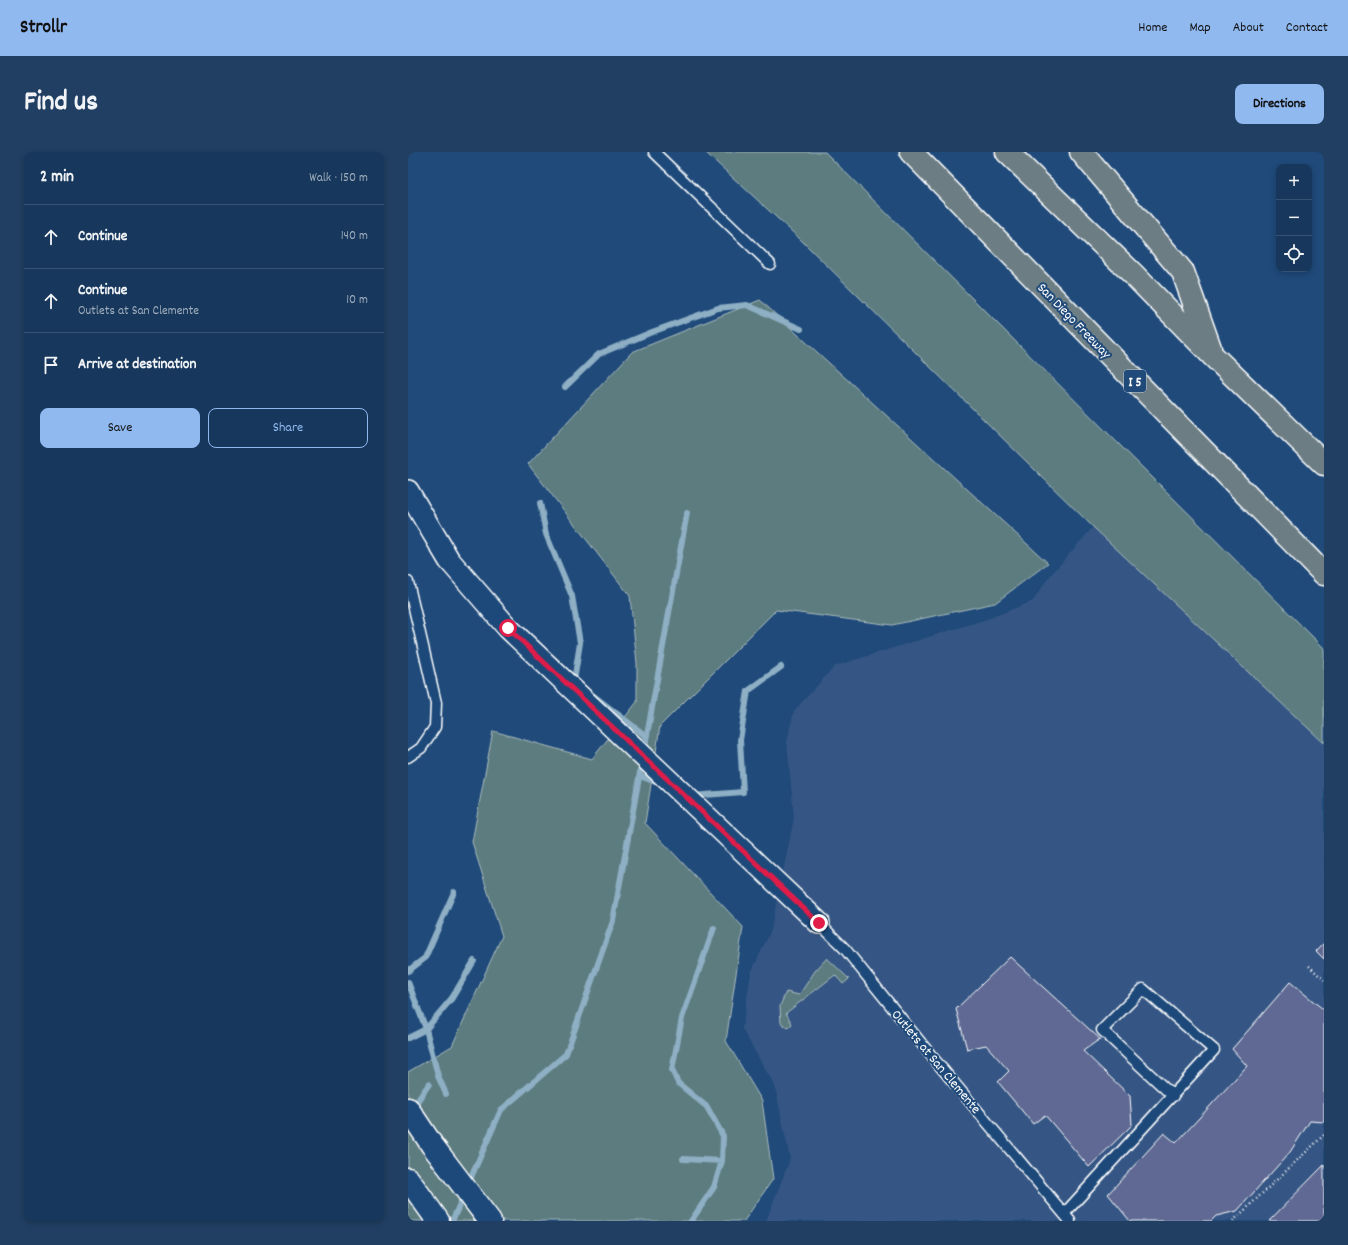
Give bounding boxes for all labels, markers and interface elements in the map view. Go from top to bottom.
text: Strollr [20,15,67,42]
text: Home [1138,18,1167,38]
text: Map [1189,18,1211,38]
text: About [1233,18,1264,38]
text: Contact [1286,18,1328,38]
text: Find us [24,84,98,124]
button: Directions [1235,84,1324,124]
map controls [1276,164,1312,272]
button: + [1276,164,1312,200]
text: 2 min [40,166,74,190]
text: Walk · 150 m [309,169,368,188]
button: − [1276,200,1312,236]
icon: ahead [40,226,62,248]
text: Continue [78,226,127,248]
text: 140 m [341,227,368,246]
button: locate [1276,236,1312,272]
street label: San Diego Freeway [1032,279,1115,364]
text: Continue [78,280,127,302]
icon: ahead [40,290,62,312]
text: 10 m [346,291,368,310]
text: Outlets at San Clemente [78,302,199,321]
icon: arrive [40,354,62,376]
text: Arrive at destination [78,354,196,376]
road number: I 5 [1124,370,1146,392]
button: Save [40,408,200,448]
button: Share [208,408,368,448]
route start [499,619,517,637]
route end [810,914,828,932]
street label: Outlets at San Clemente [886,1006,985,1119]

